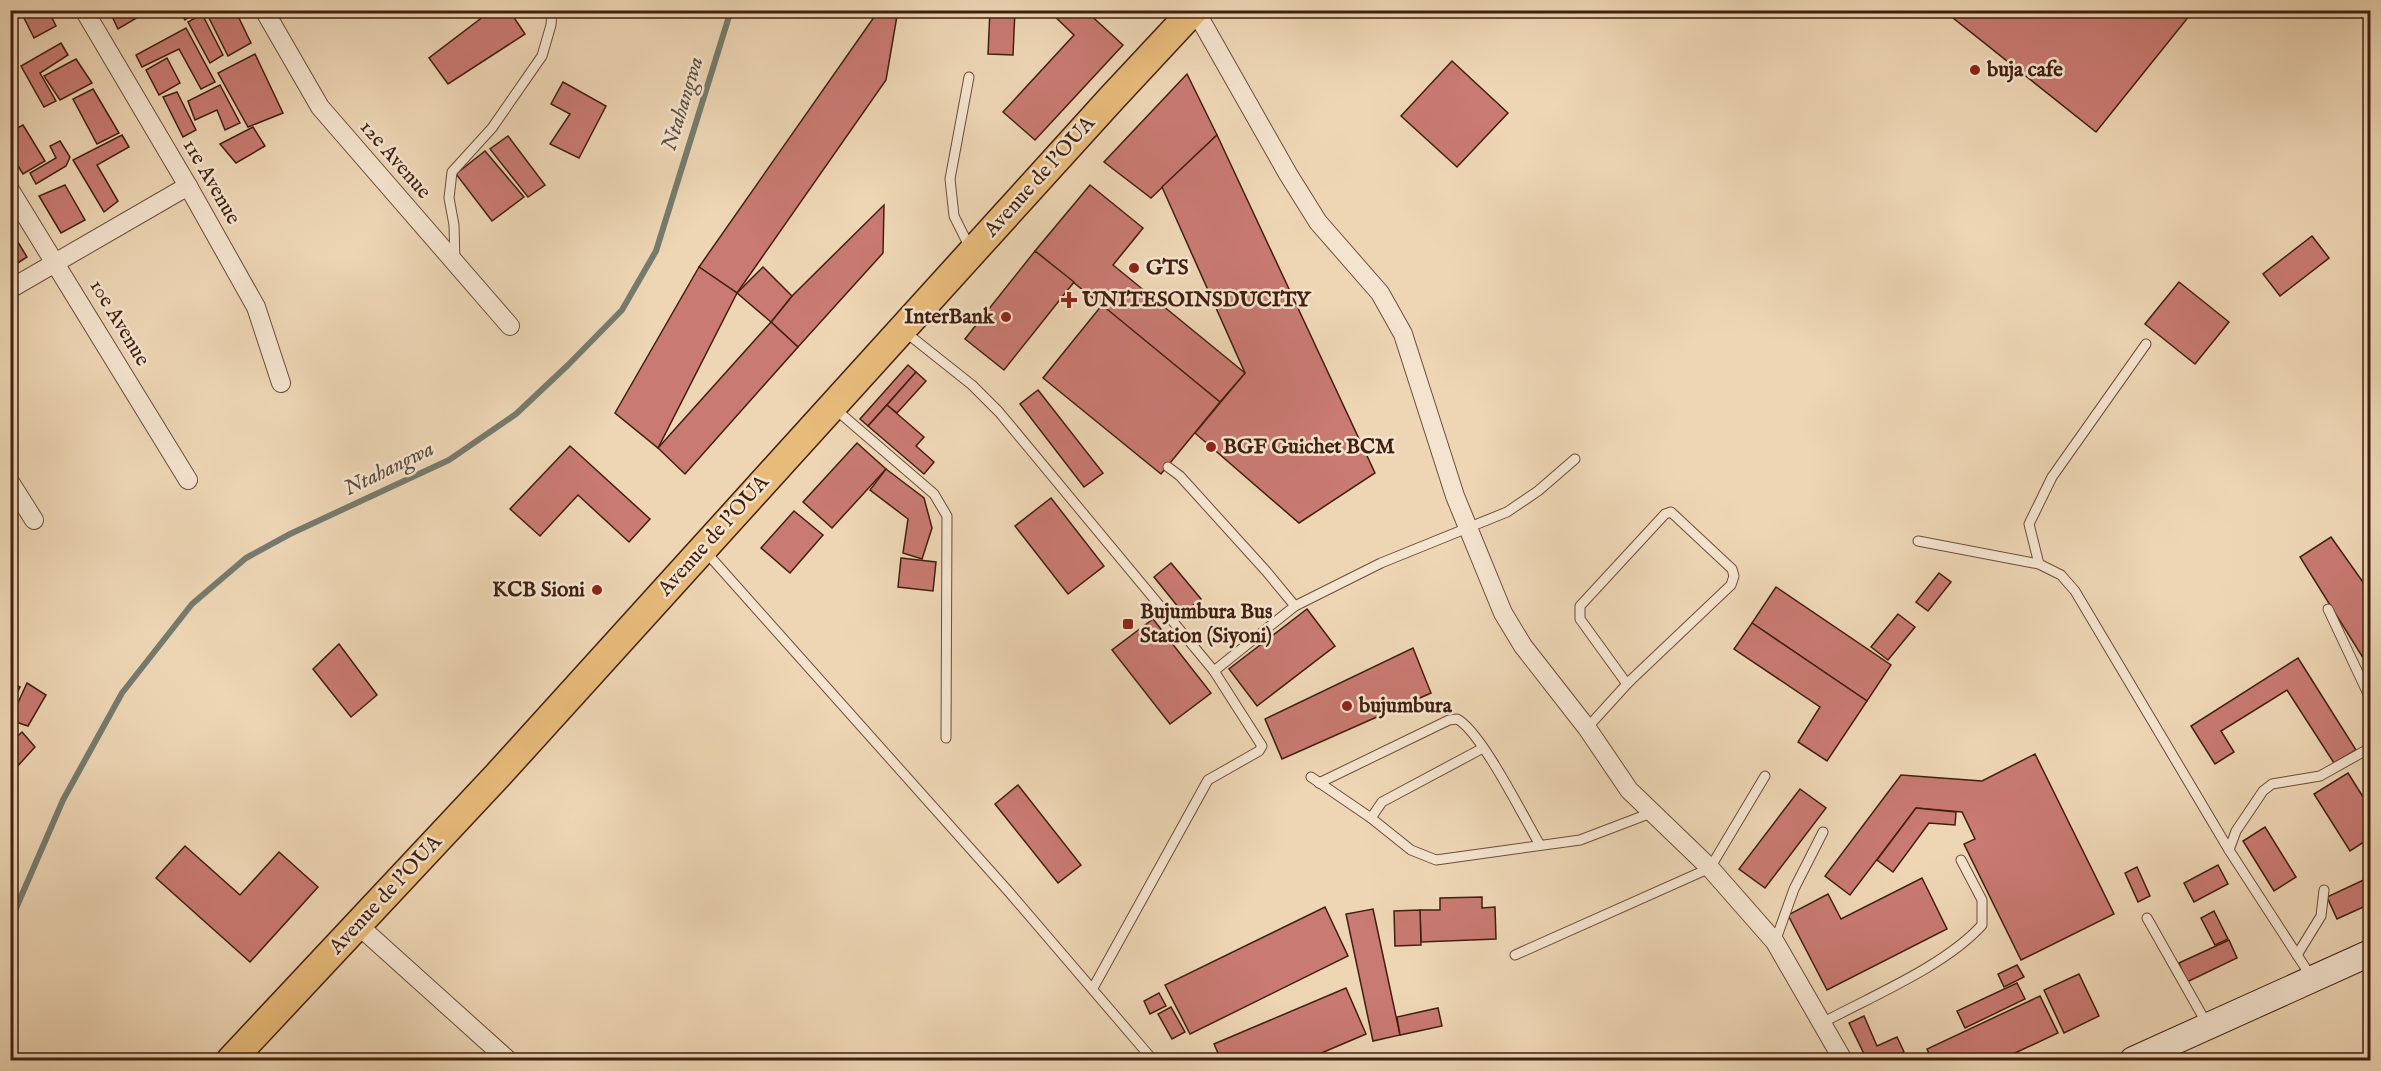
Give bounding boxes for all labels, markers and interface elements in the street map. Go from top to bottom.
water label: Ntahangwa [655,53,711,154]
place label: buja cafe [1986,57,2063,84]
marker: buja cafe [1968,63,1982,77]
street label: Avenue de l'OUA [978,110,1102,244]
street label: 12e Avenue [353,115,437,205]
street label: 11e Avenue [176,135,246,230]
place label: GTS [1146,255,1189,282]
marker: GTS [1127,261,1141,275]
street label: 10e Avenue [83,275,156,372]
place label: UNITESOINSDUCITY [1081,287,1312,314]
marker: UNITESOINSDUCITY [1060,291,1078,309]
place label: InterBank [904,304,995,331]
marker: InterBank [999,310,1013,324]
place label: BGF Guichet BCM [1223,434,1395,461]
water label: Ntahangwa [339,435,439,503]
marker: BGF Guichet BCM [1204,440,1218,454]
street label: Avenue de l'OUA [652,469,776,603]
place label: KCB Sioni [492,577,585,604]
marker: KCB Sioni [590,583,604,597]
place label: Bujumbura Bus Station (Siyoni) [1140,599,1272,650]
marker: Bujumbura Bus Station (Siyoni) [1121,617,1135,631]
place label: bujumbura [1358,693,1453,720]
marker: bujumbura [1340,699,1354,713]
street label: Avenue de l'OUA [323,829,449,961]

